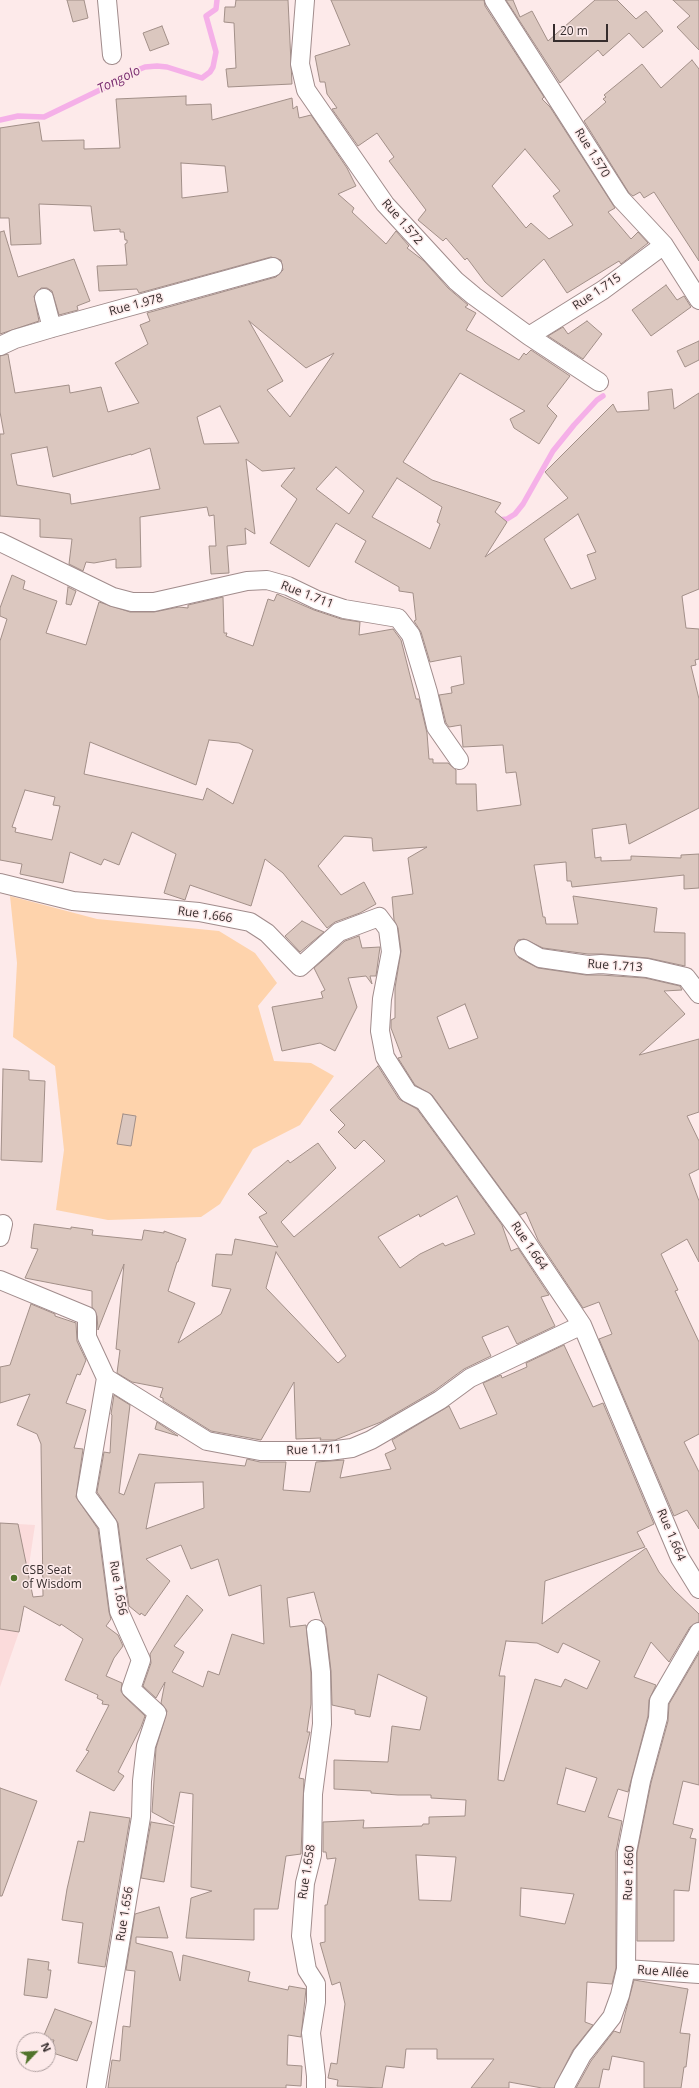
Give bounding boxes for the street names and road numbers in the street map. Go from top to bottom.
street label: Rue 1.570 [571,126,613,180]
street label: Rue 1.572 [378,196,426,248]
street label: Rue 1.715 [570,271,624,313]
street label: Rue 1.978 [107,291,165,319]
street label: Rue 1.711 [279,578,335,612]
street label: Rue 1.666 [177,904,233,926]
street label: Rue 1.713 [587,957,643,975]
street label: Rue 1.664 [508,1219,550,1273]
street label: Rue 1.711 [286,1442,342,1458]
street label: Rue 1.664 [654,1507,688,1563]
street label: Rue 1.656 [106,1560,130,1616]
street label: Rue 1.658 [296,1844,318,1900]
street label: Rue 1.660 [621,1845,637,1901]
street label: Rue 1.656 [114,1886,136,1942]
street label: Rue Allée [637,1963,689,1981]

